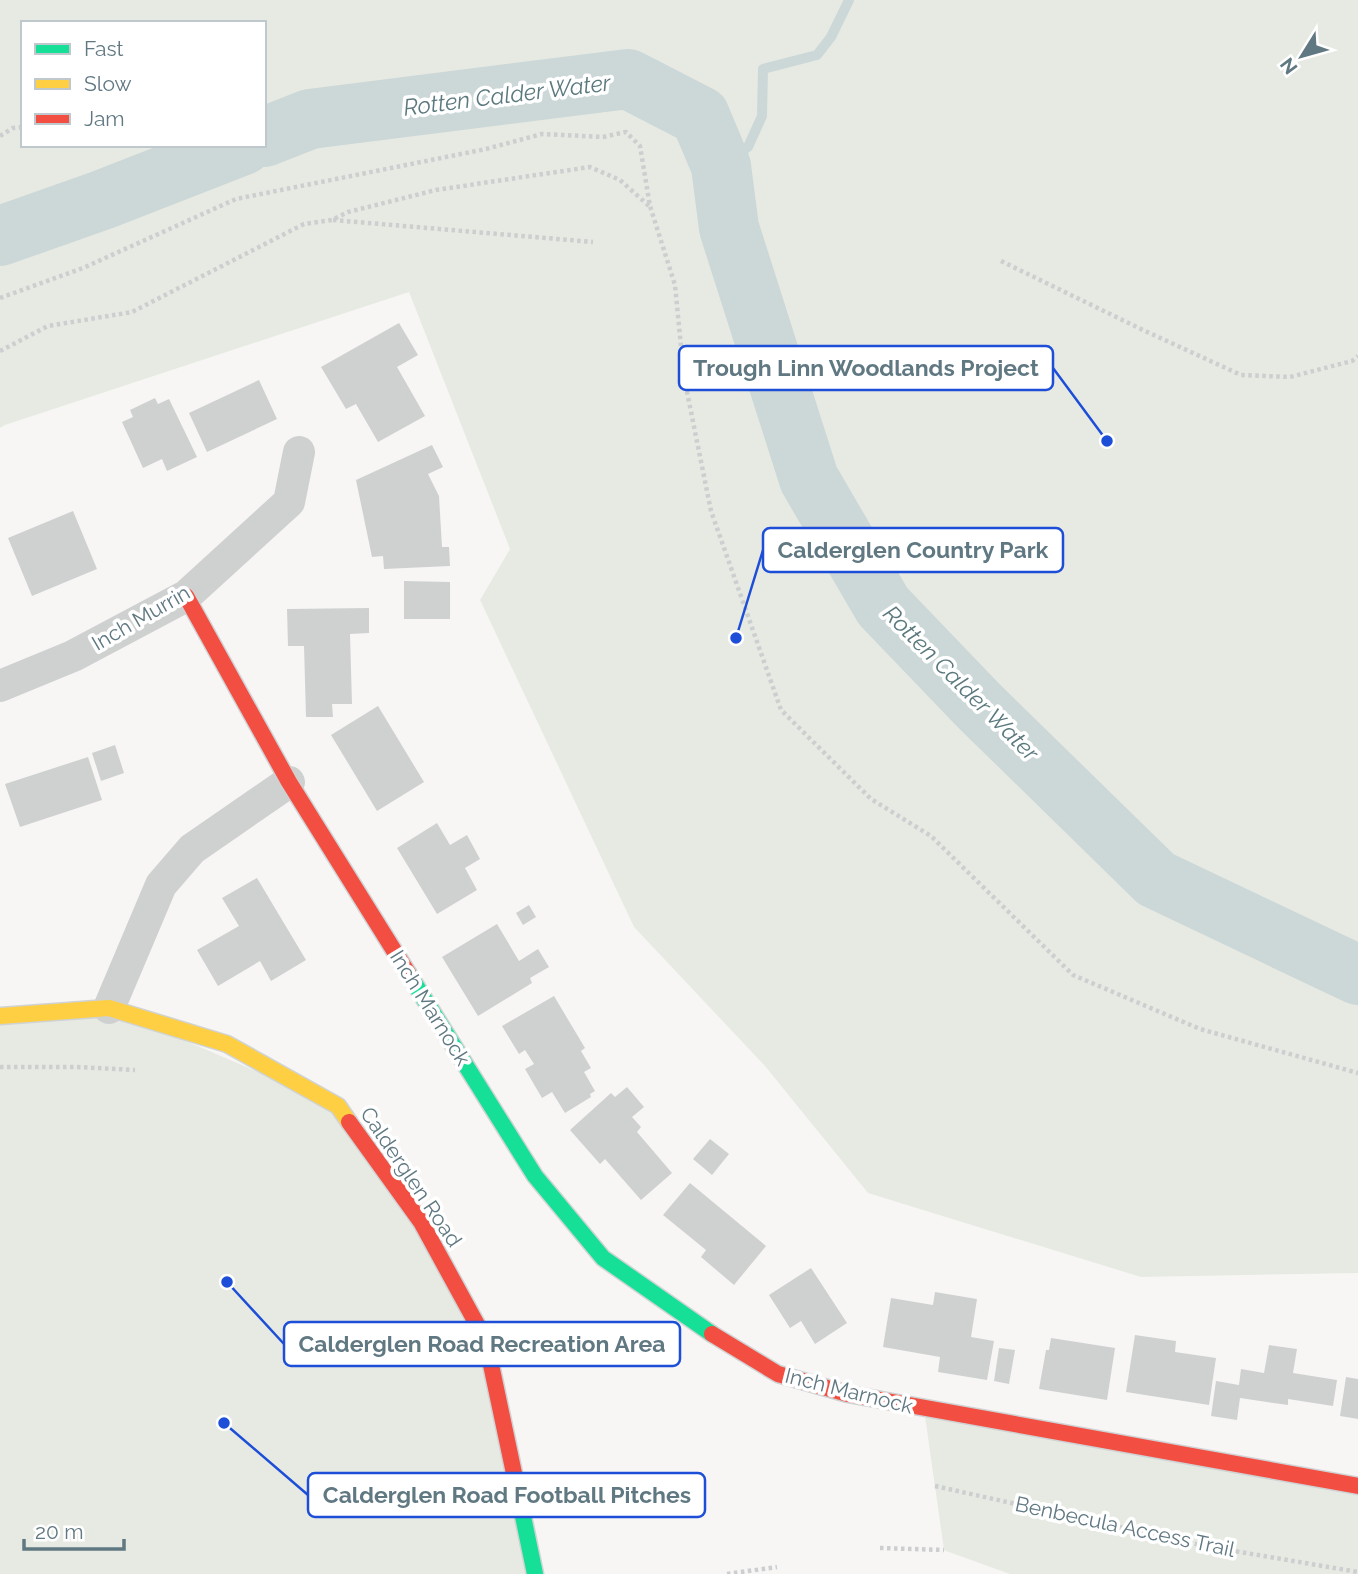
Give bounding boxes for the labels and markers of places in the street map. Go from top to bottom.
callout: Trough Linn Woodlands Project [679,346,1053,390]
callout: Calderglen Country Park [763,528,1063,572]
callout: Calderglen Road Recreation Area [284,1322,680,1366]
callout: Calderglen Road Football Pitches [308,1473,705,1517]

